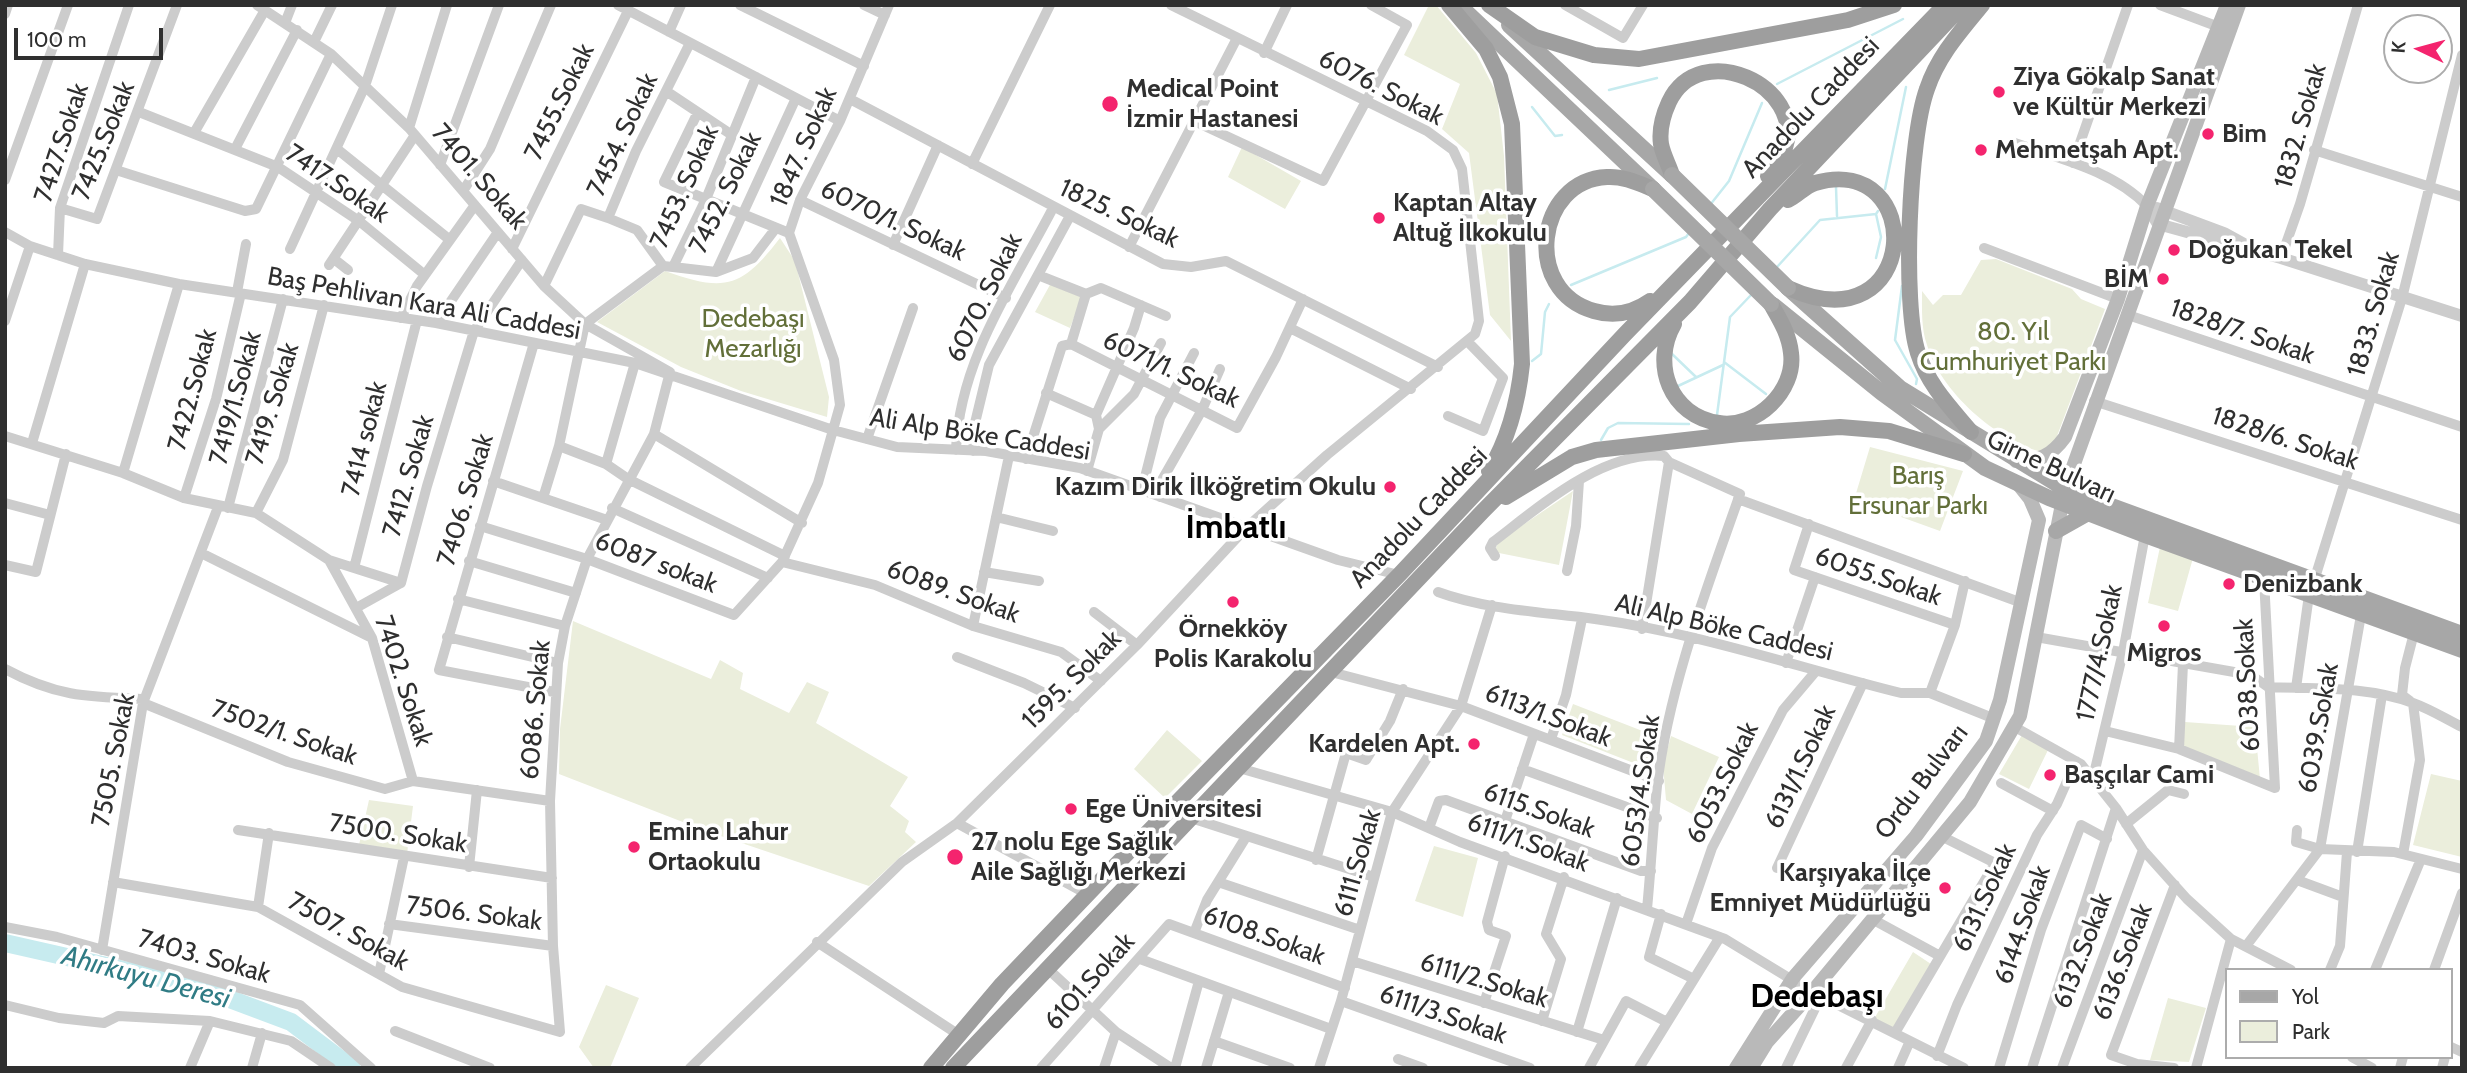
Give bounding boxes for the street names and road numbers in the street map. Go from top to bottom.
street label: Anadolu Caddesi [1736,31,1886,185]
street label: 7455.Sokak [518,39,602,165]
street label: 6076. Sokak [1313,43,1449,133]
street label: 1832. Sokak [2268,60,2334,192]
street label: 7454. Sokak [581,68,665,202]
street label: 7425.Sokak [66,77,142,205]
street label: 7427.Sokak [28,79,96,207]
street label: 1847. Sokak [764,82,844,212]
street label: 7401. Sokak [425,118,533,236]
street label: 7453. Sokak [644,120,726,254]
street label: 7452. Sokak [683,127,769,259]
street label: 7417.Sokak [279,138,395,230]
street label: 1825. Sokak [1054,173,1184,255]
street label: 6070/1. Sokak [815,174,971,268]
street label: 6070. Sokak [940,228,1030,368]
street label: 1833. Sokak [2341,248,2407,380]
street label: Baş Pehlivan Kara Ali Caddesi [265,261,583,347]
street label: 1828/7. Sokak [2166,293,2318,371]
street label: 6071/1. Sokak [1098,325,1244,415]
street label: 7422.Sokak [162,326,224,454]
street label: 7419/1.Sokak [203,328,269,468]
street label: 7419. Sokak [240,339,306,469]
street label: 7414 sokak [336,378,394,500]
street label: 1828/6. Sokak [2208,401,2362,477]
street label: Ali Alp Böke Caddesi [868,402,1092,468]
street label: 7412. Sokak [377,411,441,541]
street label: Girne Bulvarı [1982,424,2120,510]
street label: 7406. Sokak [431,430,501,570]
street label: Anadolu Caddesi [1344,441,1494,595]
street label: 6087 sokak [591,525,721,601]
street label: 6055.Sokak [1811,541,1945,613]
street label: 6089. Sokak [882,554,1024,630]
street label: 1777/4.Sokak [2070,582,2130,724]
street label: Ali Alp Böke Caddesi [1612,588,1836,668]
street label: 7402. Sokak [367,612,439,750]
street label: 6038.Sokak [2229,618,2267,752]
street label: 1595. Sokak [1016,624,1128,736]
street label: 6086. Sokak [514,639,558,781]
street label: 6039.Sokak [2292,660,2346,796]
street label: 6113/1.Sokak [1480,678,1616,754]
street label: 7505. Sokak [86,690,142,830]
street label: 7502/1. Sokak [207,693,361,773]
street label: 6131/1.Sokak [1759,700,1843,834]
street label: 6053/4.Sokak [1615,713,1667,869]
street label: 6053.Sokak [1680,717,1766,849]
street label: Ordu Bulvarı [1869,719,1975,845]
street label: 6115.Sokak [1479,776,1599,846]
street label: 6111.Sokak [1328,806,1388,920]
street label: 6111/1.Sokak [1463,807,1593,879]
street label: 7500. Sokak [327,808,469,860]
street label: 6131.Sokak [1946,839,2024,957]
street label: 6144.Sokak [1988,862,2058,988]
street label: 7507. Sokak [282,886,414,978]
street label: 6132.Sokak [2047,889,2119,1013]
street label: 7506. Sokak [404,890,544,938]
street label: 6136.Sokak [2087,899,2159,1025]
street label: 6108.Sokak [1199,900,1329,972]
street label: 7403. Sokak [134,923,274,991]
street label: 6101.Sokak [1038,927,1142,1037]
street label: 6111/2.Sokak [1416,947,1552,1015]
street label: 6111/3.Sokak [1375,979,1511,1051]

